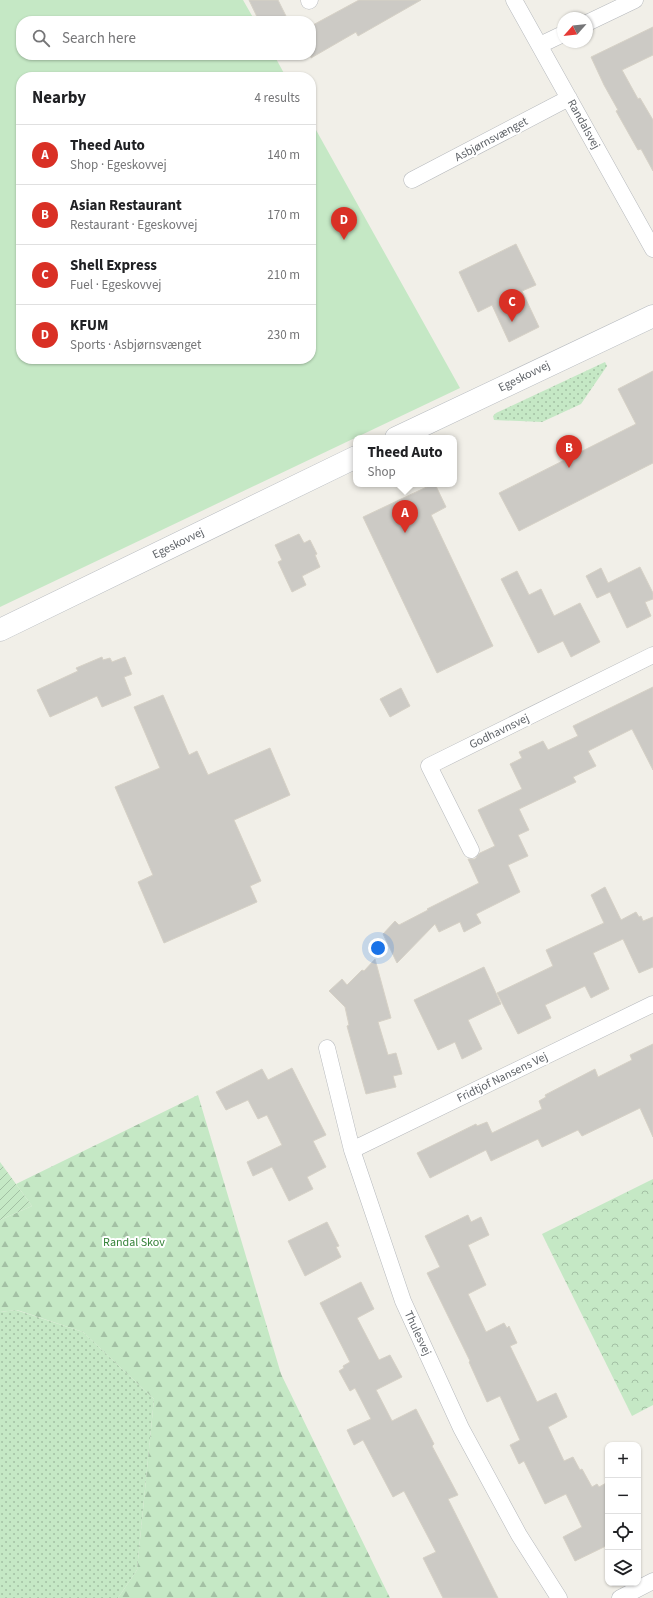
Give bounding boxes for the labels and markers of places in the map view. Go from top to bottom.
pin: D [331,207,357,240]
pin: C [499,289,525,322]
pin: B [556,435,582,468]
pin: A [392,500,418,533]

